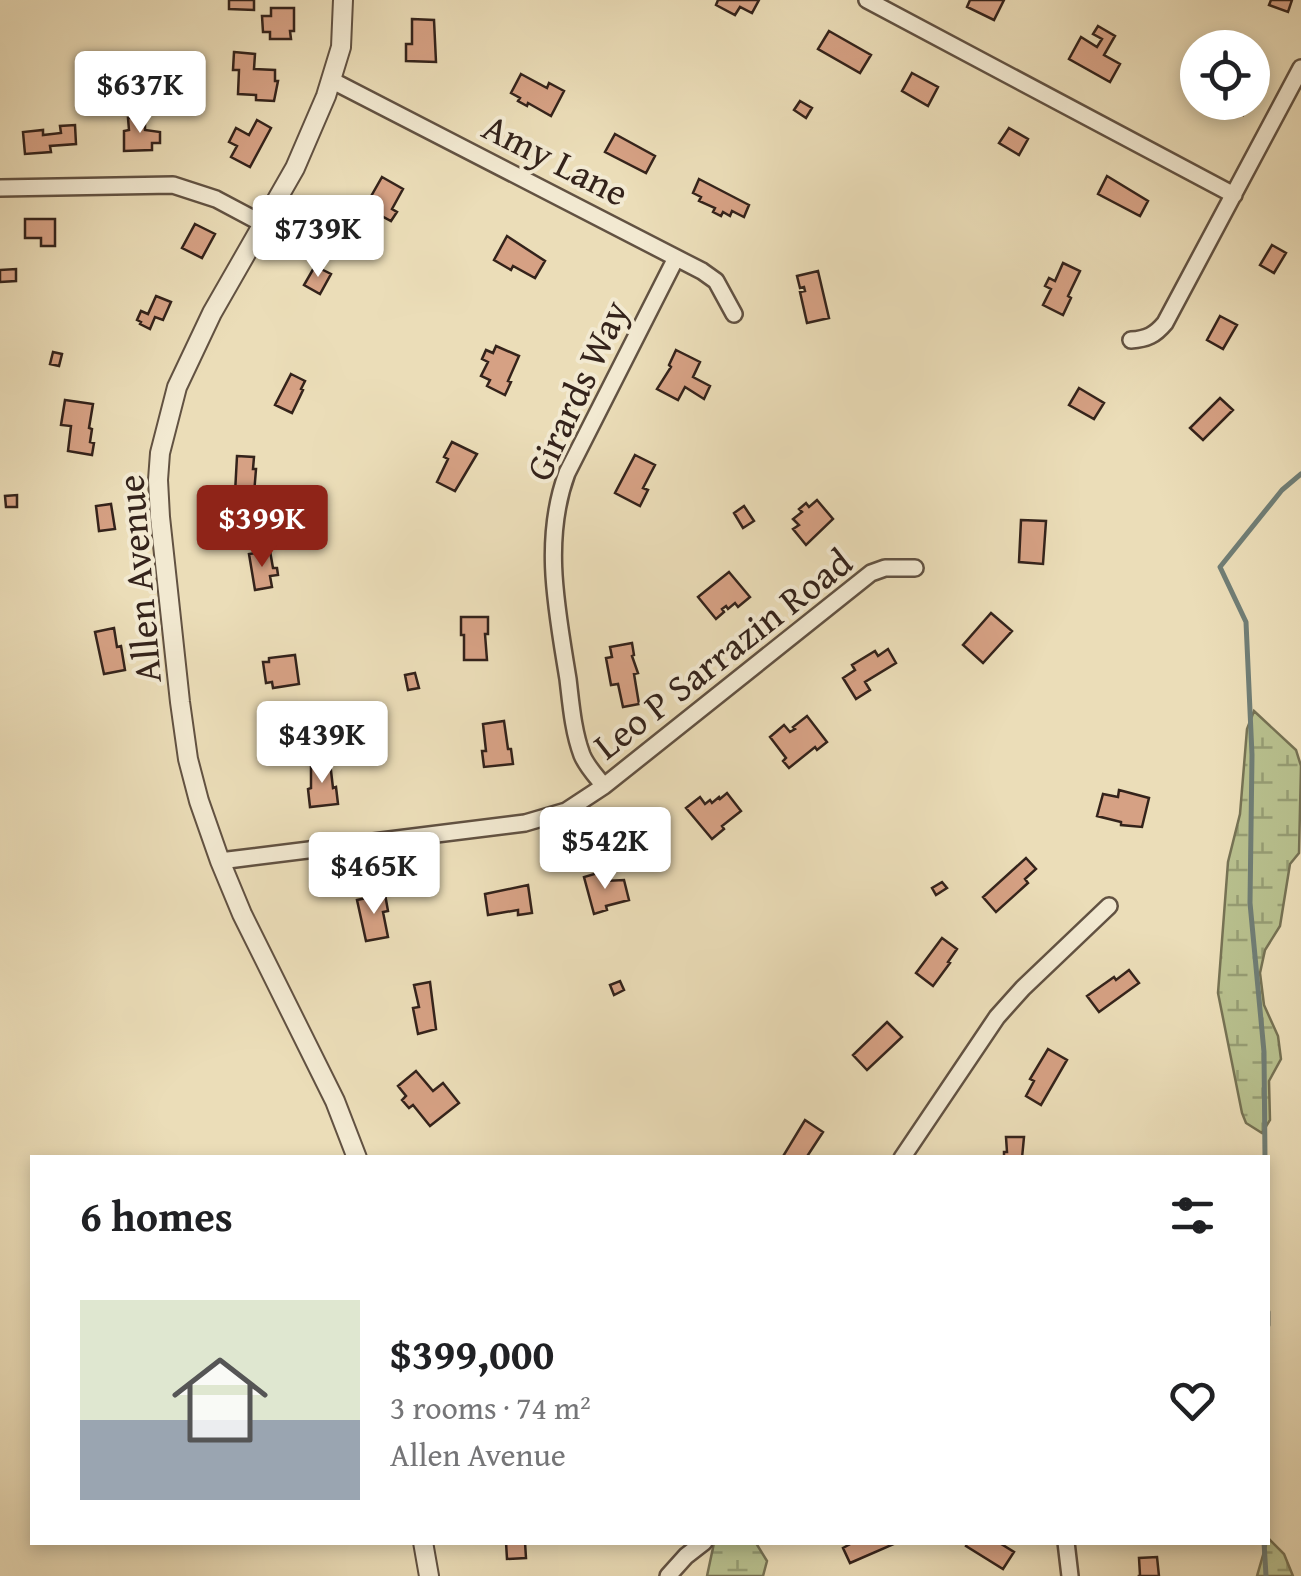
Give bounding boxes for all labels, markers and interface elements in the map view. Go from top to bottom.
map controls [1180,30,1270,120]
button: locate [1180,30,1270,120]
pin: $637K [70,51,210,136]
text: $637K [97,60,183,107]
street label: Amy Lane [473,98,639,220]
pin: $739K [248,195,388,280]
text: $739K [275,204,361,251]
street label: Girards Way [510,291,642,489]
street label: Allen Avenue [101,473,175,685]
pin: $399K [192,485,332,570]
text: $399K [219,494,305,541]
street label: Leo P Sarrazin Road [581,534,864,772]
pin: $439K [252,701,392,786]
text: $439K [279,710,365,757]
pin: $542K [535,807,675,892]
text: $542K [562,816,648,863]
pin: $465K [304,832,444,917]
text: $465K [331,841,417,888]
text: 6 homes [80,1185,233,1246]
icon: filters [1165,1188,1220,1243]
text: $399,000 [390,1323,554,1384]
icon: home [160,1340,280,1460]
icon: heart [1165,1373,1220,1428]
text: 3 rooms · 74 m² [390,1384,591,1431]
text: Allen Avenue [390,1431,566,1478]

